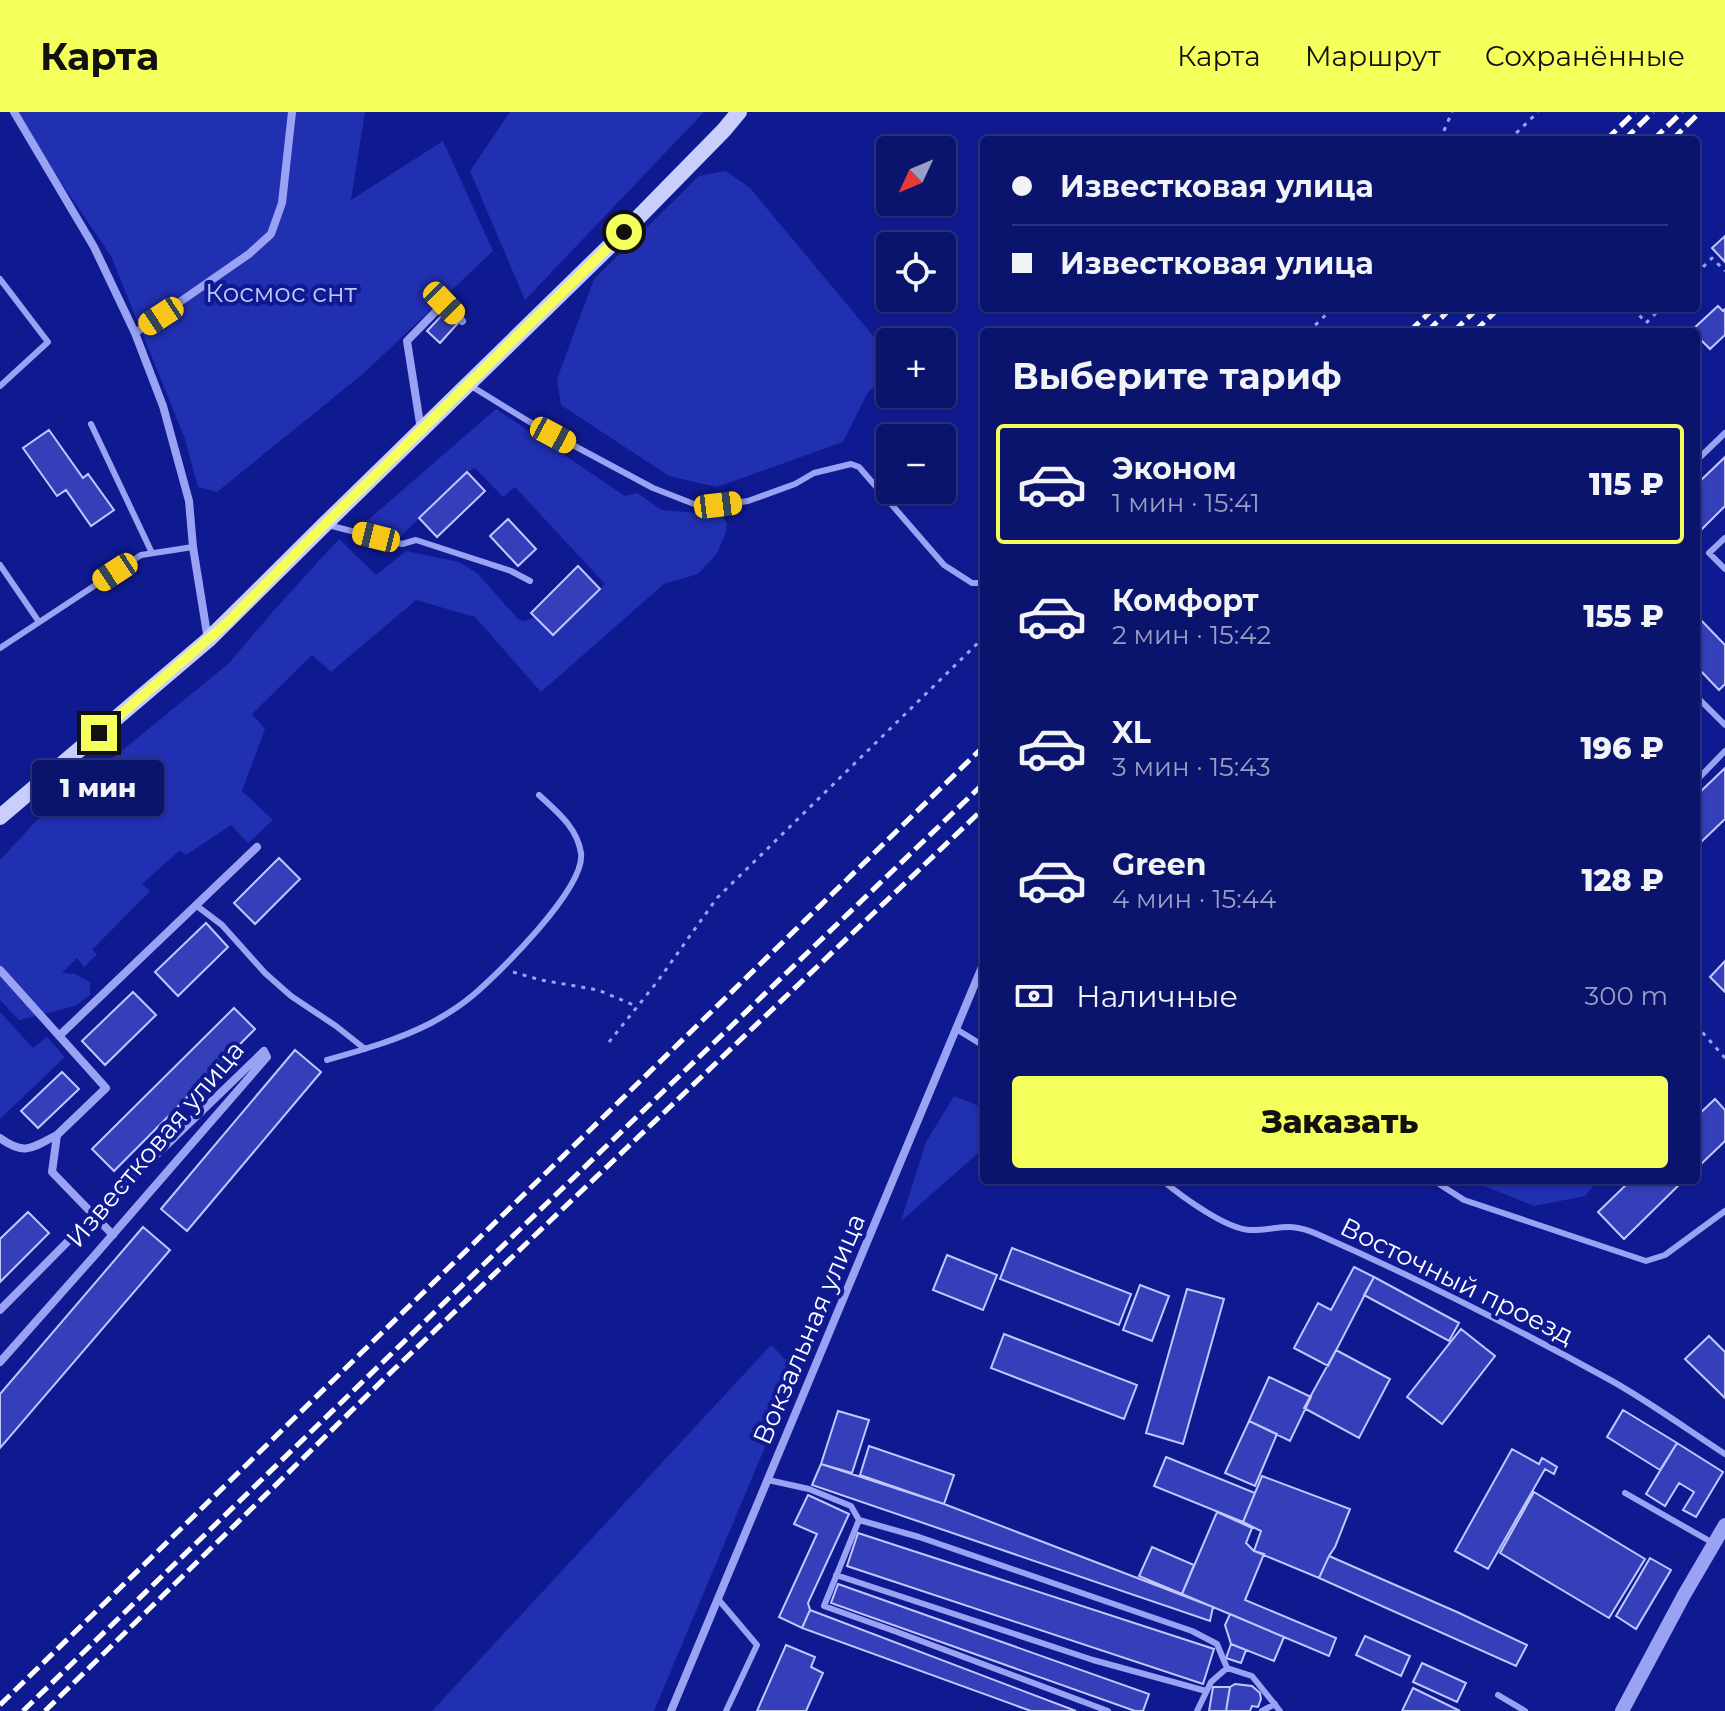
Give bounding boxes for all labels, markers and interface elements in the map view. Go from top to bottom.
text: Карта [40,33,159,80]
text: Карта [1177,39,1261,73]
text: Маршрут [1305,39,1441,73]
text: Сохранённые [1485,39,1685,73]
north arrow [876,136,956,216]
map controls [876,136,956,504]
text: Известковая улица [1060,168,1374,205]
route start [606,214,642,250]
button: locate [876,232,956,312]
text: Известковая улица [1060,245,1374,282]
park label: Космос снт [205,277,358,309]
car [419,277,469,329]
car [134,293,188,339]
button: + [876,328,956,408]
text: Выберите тариф [1012,354,1342,398]
car [526,413,580,457]
button: − [876,424,956,504]
icon: car [1016,448,1088,520]
text: Эконом [1112,450,1237,487]
text: 115 ₽ [1589,466,1664,503]
text: 1 мин · 15:41 [1112,487,1260,519]
car [693,490,743,520]
car [350,520,402,554]
car [88,549,142,595]
icon: car [1016,580,1088,652]
text: Комфорт [1112,582,1259,619]
text: 155 ₽ [1583,598,1664,635]
text: 2 мин · 15:42 [1112,619,1271,651]
icon: car [1016,712,1088,784]
text: XL [1112,714,1151,751]
route end [81,715,117,751]
text: 196 ₽ [1580,730,1664,767]
text: 3 мин · 15:43 [1112,751,1271,783]
callout: 1 мин [33,761,165,817]
text: 1 мин [60,772,136,804]
icon: car [1016,844,1088,916]
text: Green [1112,846,1206,883]
text: 128 ₽ [1581,862,1664,899]
text: 4 мин · 15:44 [1112,883,1276,915]
icon: cash [1012,974,1056,1018]
text: Наличные [1076,978,1238,1015]
text: 300 m [1585,980,1668,1012]
street label: Известковая улица [59,1034,251,1254]
button: Заказать [1012,1076,1668,1168]
street label: Вокзальная улица [746,1209,872,1449]
street label: Восточный проезд [1335,1211,1579,1351]

